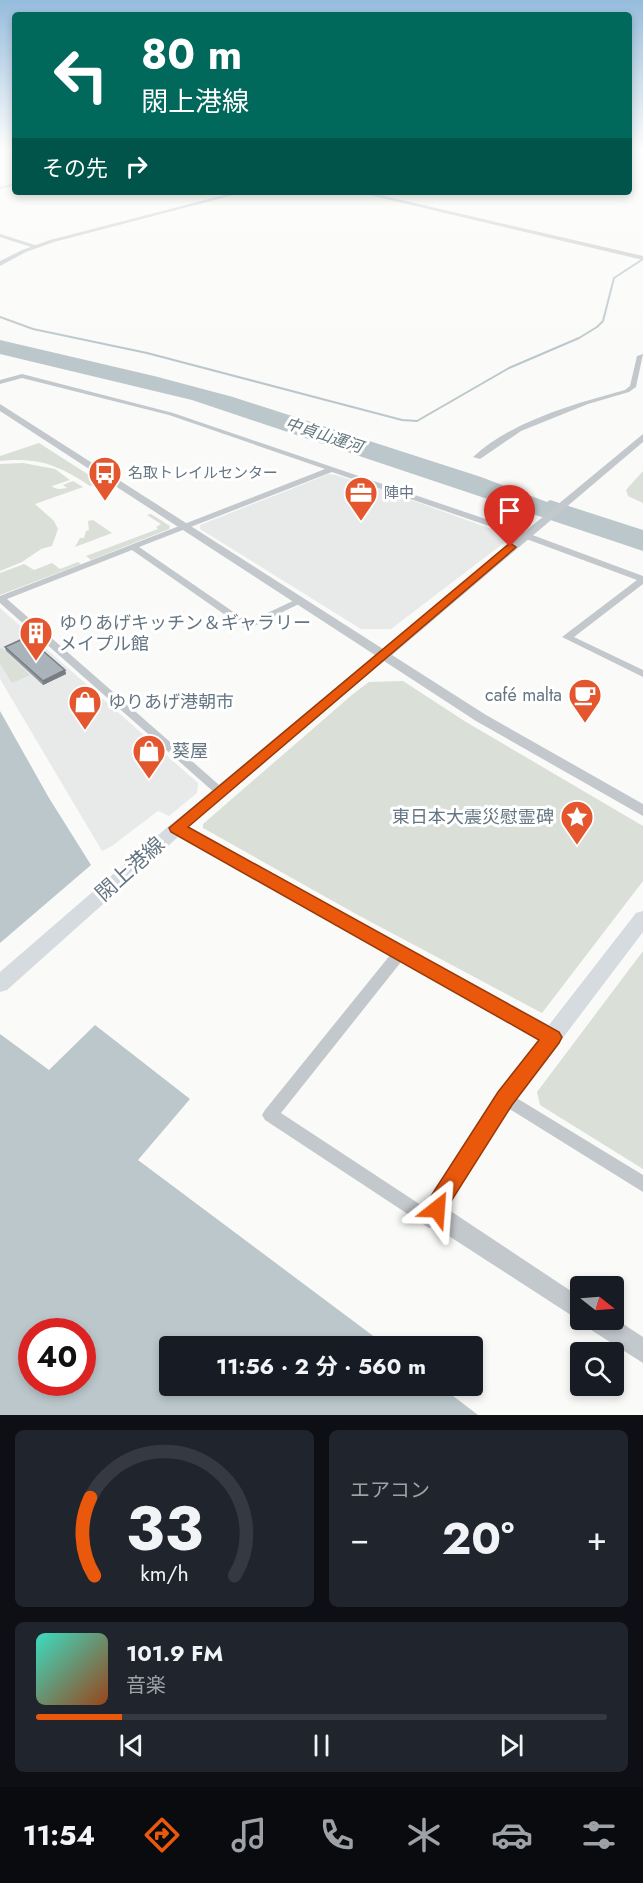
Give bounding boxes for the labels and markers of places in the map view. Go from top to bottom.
bus stop icon: 名取トレイルセンター [87,455,123,502]
place label: 名取トレイルセンター [128,462,278,484]
office icon: 陣中 [343,475,379,522]
place label: 陣中 [384,482,414,504]
pin [484,485,535,547]
place label: ゆりあげキッチン＆ギャラリー メイプル館 [59,610,311,657]
building icon: ゆりあげキッチン＆ギャラリー メイプル館 [18,615,54,662]
cafe icon: café malta [567,677,603,724]
place label: café malta [485,682,562,708]
shop icon: ゆりあげ港朝市 [67,684,103,731]
place label: ゆりあげ港朝市 [108,689,234,715]
shop icon: 葵屋 [131,733,167,780]
place label: 葵屋 [172,738,208,764]
place icon: 東日本大震災慰霊碑 [559,799,595,846]
place label: 東日本大震災慰霊碑 [392,804,554,830]

